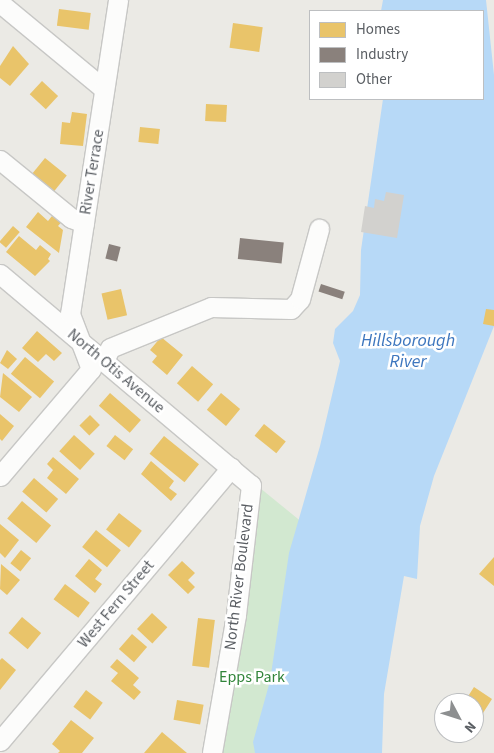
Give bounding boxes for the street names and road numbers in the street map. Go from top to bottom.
street label: River Terrace [76,128,108,216]
street label: North Otis Avenue [63,325,169,417]
street label: North River Boulevard [220,503,258,651]
street label: West Fern Street [74,556,158,652]

